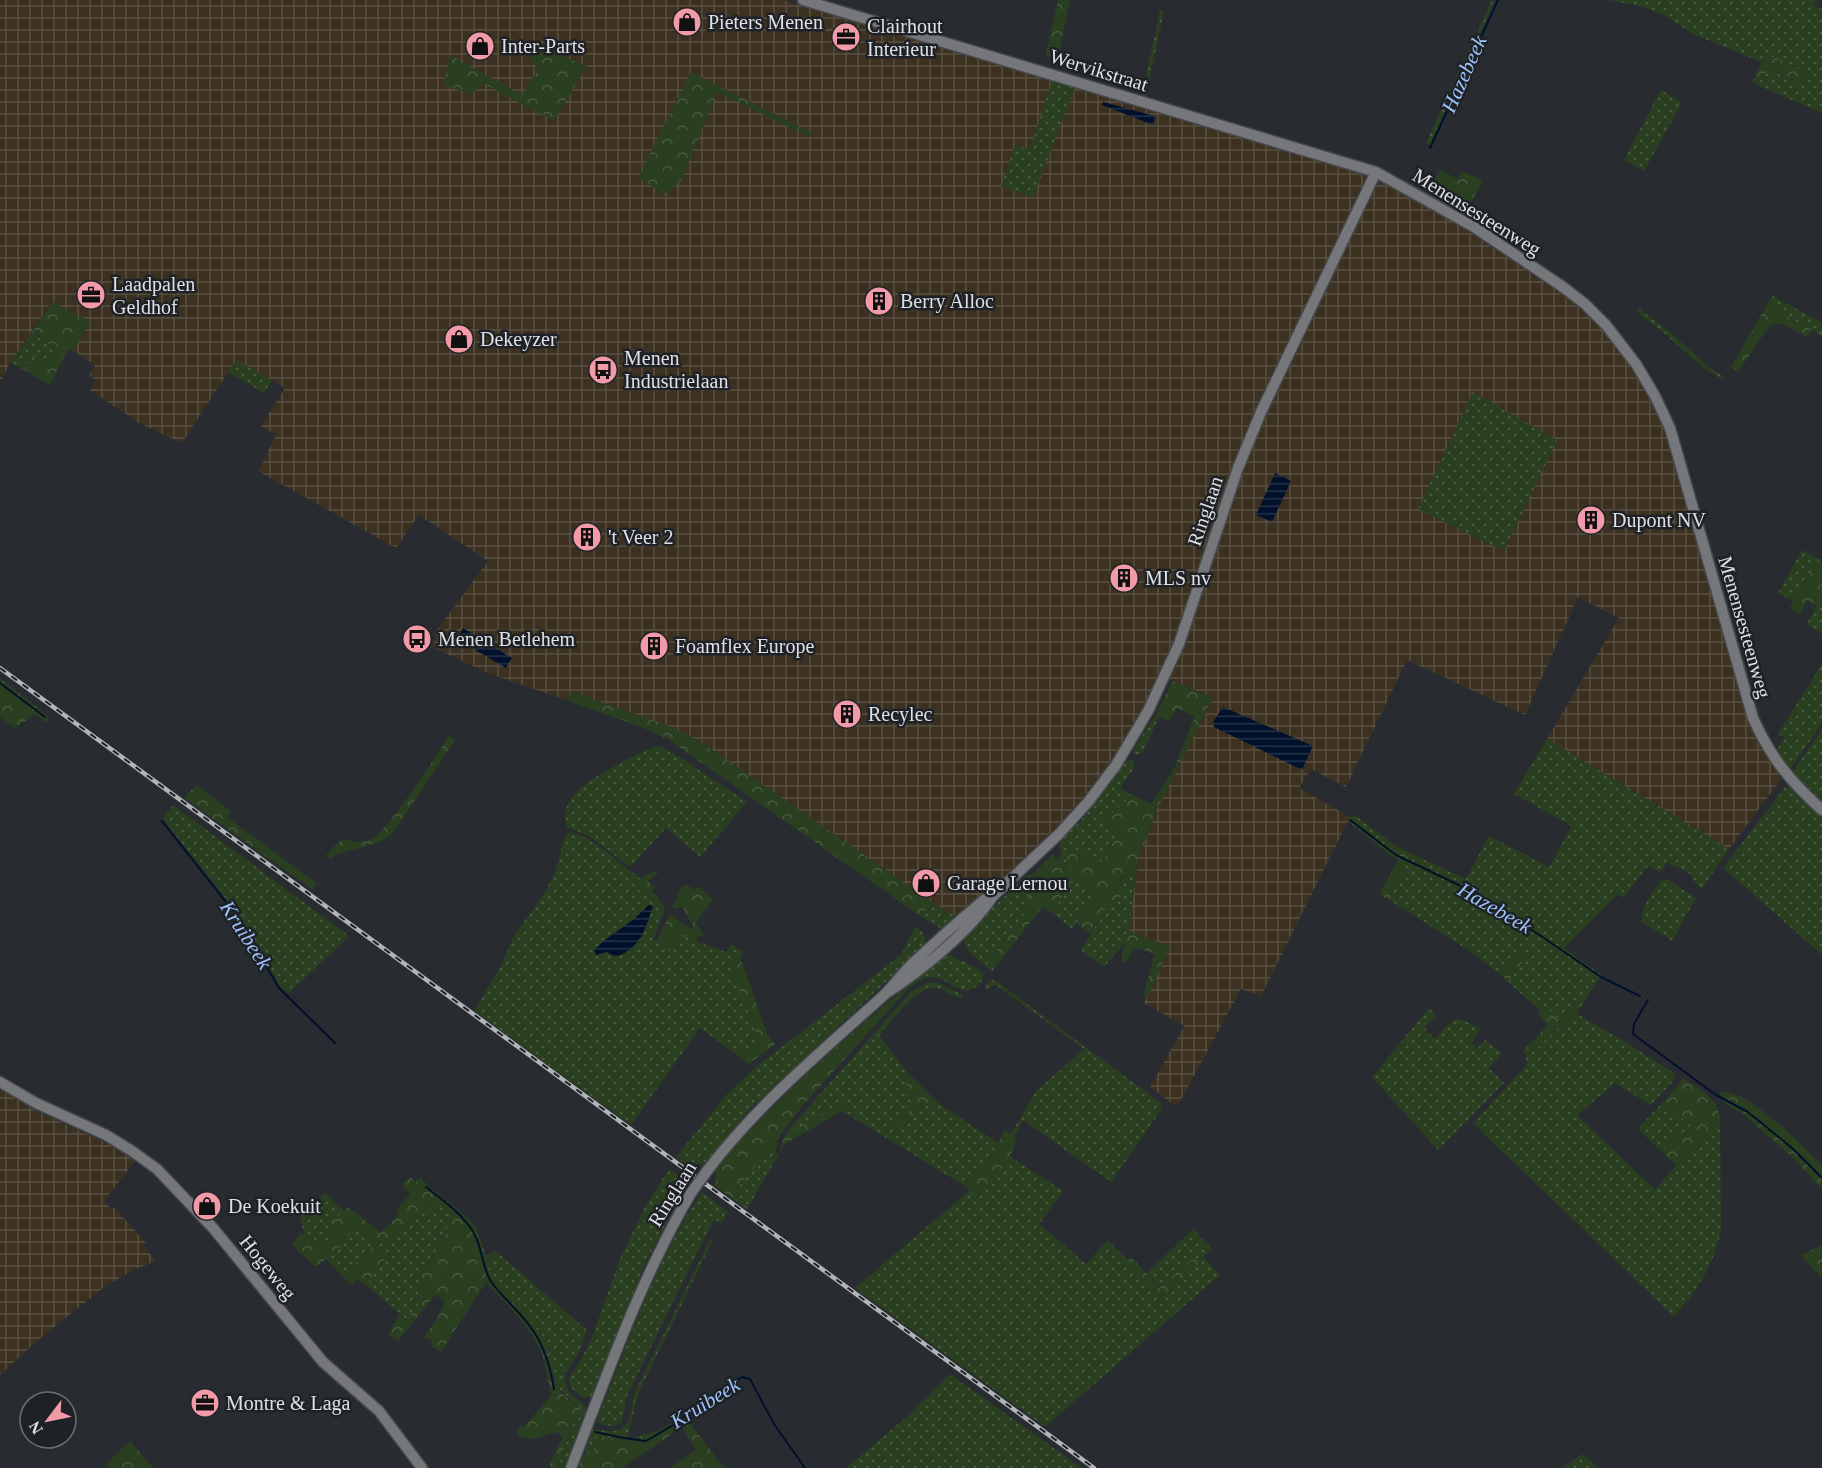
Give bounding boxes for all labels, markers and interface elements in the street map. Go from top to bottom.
shop icon: Pieters Menen [671,6,703,38]
place label: Pieters Menen [708,11,823,33]
place label: Clairhout Interieur [867,15,943,60]
office icon: Clairhout Interieur [830,21,862,53]
shop icon: Inter-Parts [464,30,496,62]
water label: Hazebeek [1436,31,1492,117]
place label: Inter-Parts [501,35,585,57]
street label: Wervikstraat [1047,45,1151,96]
street label: Menensesteenweg [1408,164,1545,261]
place label: Laadpalen Geldhof [112,273,195,318]
office icon: Laadpalen Geldhof [75,279,107,311]
building icon: Berry Alloc [863,285,895,317]
place label: Berry Alloc [900,290,994,313]
shop icon: Dekeyzer [443,323,475,355]
place label: Dekeyzer [480,328,557,351]
place label: Menen Industrielaan [624,347,728,392]
bus stop icon: Menen Industrielaan [587,354,619,386]
street label: Ringlaan [1183,473,1228,549]
building icon: Dupont NV [1575,504,1607,536]
place label: Dupont NV [1612,509,1706,532]
building icon: 't Veer 2 [571,521,603,553]
place label: 't Veer 2 [608,526,673,548]
street label: Menensesteenweg [1713,553,1776,701]
building icon: MLS nv [1108,562,1140,594]
place label: MLS nv [1145,567,1211,589]
bus stop icon: Menen Betlehem [401,623,433,655]
place label: Menen Betlehem [438,628,576,650]
building icon: Foamflex Europe [638,630,670,662]
place label: Foamflex Europe [675,635,815,658]
building icon: Recylec [831,698,863,730]
place label: Recylec [868,703,933,726]
shop icon: Garage Lernou [910,867,942,899]
place label: Garage Lernou [947,872,1068,895]
water label: Hazebeek [1453,877,1537,939]
water label: Kruibeek [214,895,277,974]
street label: Ringlaan [644,1158,701,1231]
shop icon: De Koekuit [191,1190,223,1222]
place label: De Koekuit [228,1195,321,1217]
street label: Hogeweg [235,1230,301,1304]
water label: Kruibeek [665,1372,745,1434]
office icon: Montre & Laga [189,1387,221,1419]
north arrow [18,1390,78,1450]
place label: Montre & Laga [226,1392,351,1415]
text: N [25,1418,46,1437]

